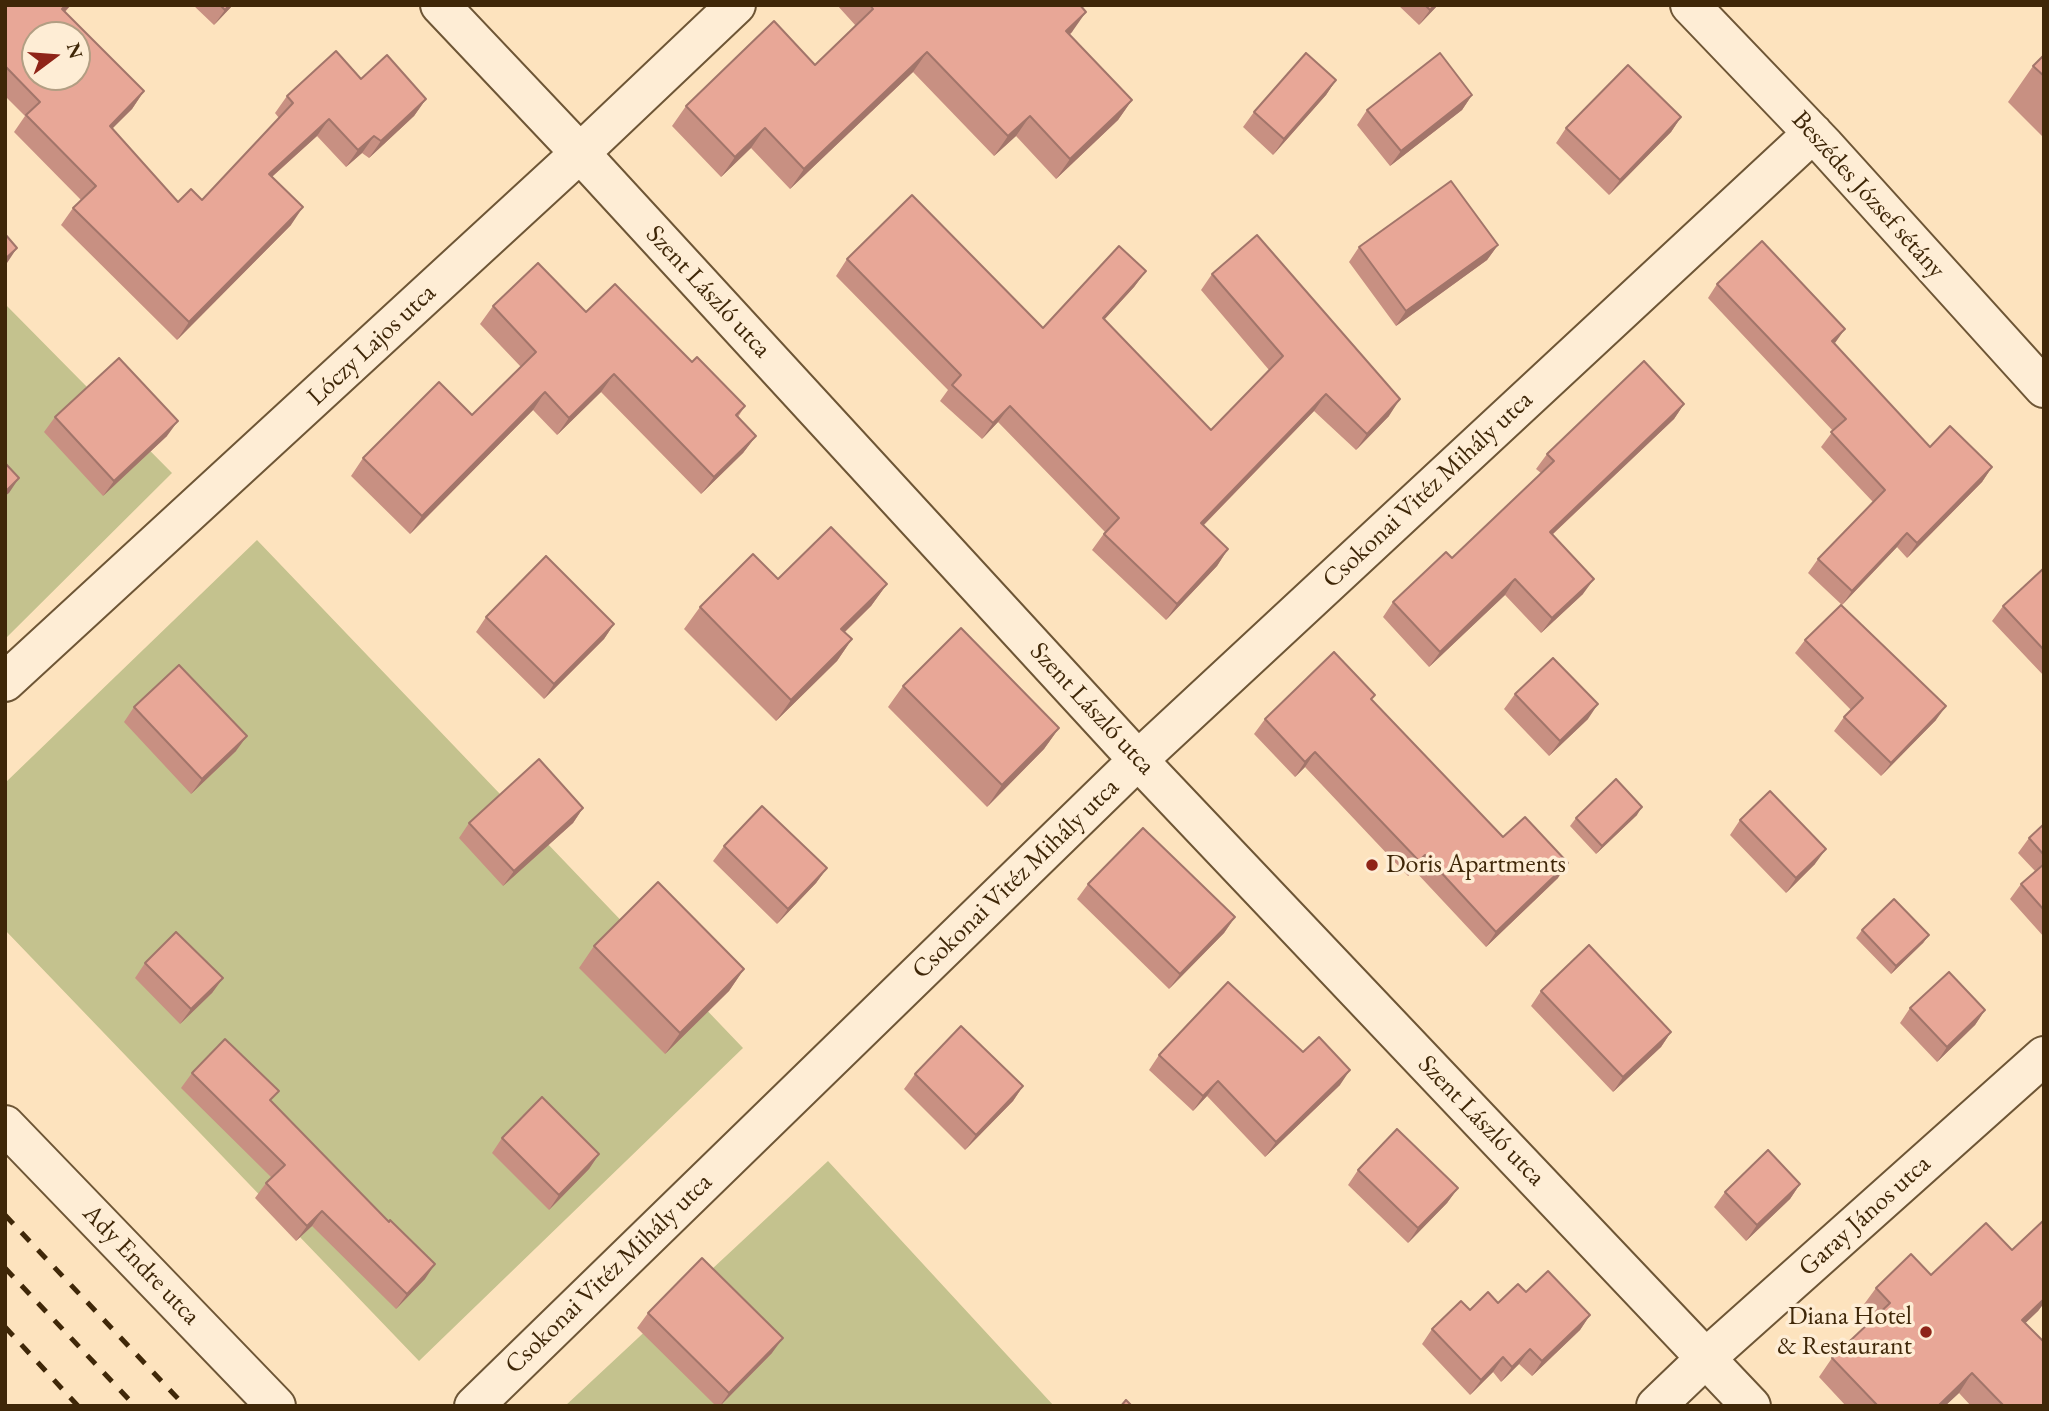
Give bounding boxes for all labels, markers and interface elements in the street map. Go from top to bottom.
north arrow [21,21,91,91]
text: N [61,40,89,61]
street label: Beszédes József sétány [1785,105,1951,285]
street label: Szent László utca [639,219,777,365]
street label: Lóczy Lajos utca [301,278,443,412]
street label: Csokonai Vitéz Mihály utca [1317,385,1539,595]
street label: Szent László utca [1023,636,1161,782]
street label: Csokonai Vitéz Mihály utca [906,772,1126,986]
place label: Doris Apartments [1386,849,1566,881]
marker: Doris Apartments [1364,857,1380,873]
street label: Szent László utca [1411,1049,1551,1193]
street label: Garay János utca [1793,1149,1937,1283]
street label: Csokonai Vitéz Mihály utca [499,1167,719,1381]
street label: Ady Endre utca [76,1198,206,1332]
place label: Diana Hotel & Restaurant [1777,1301,1912,1362]
marker: Diana Hotel & Restaurant [1918,1324,1934,1340]

